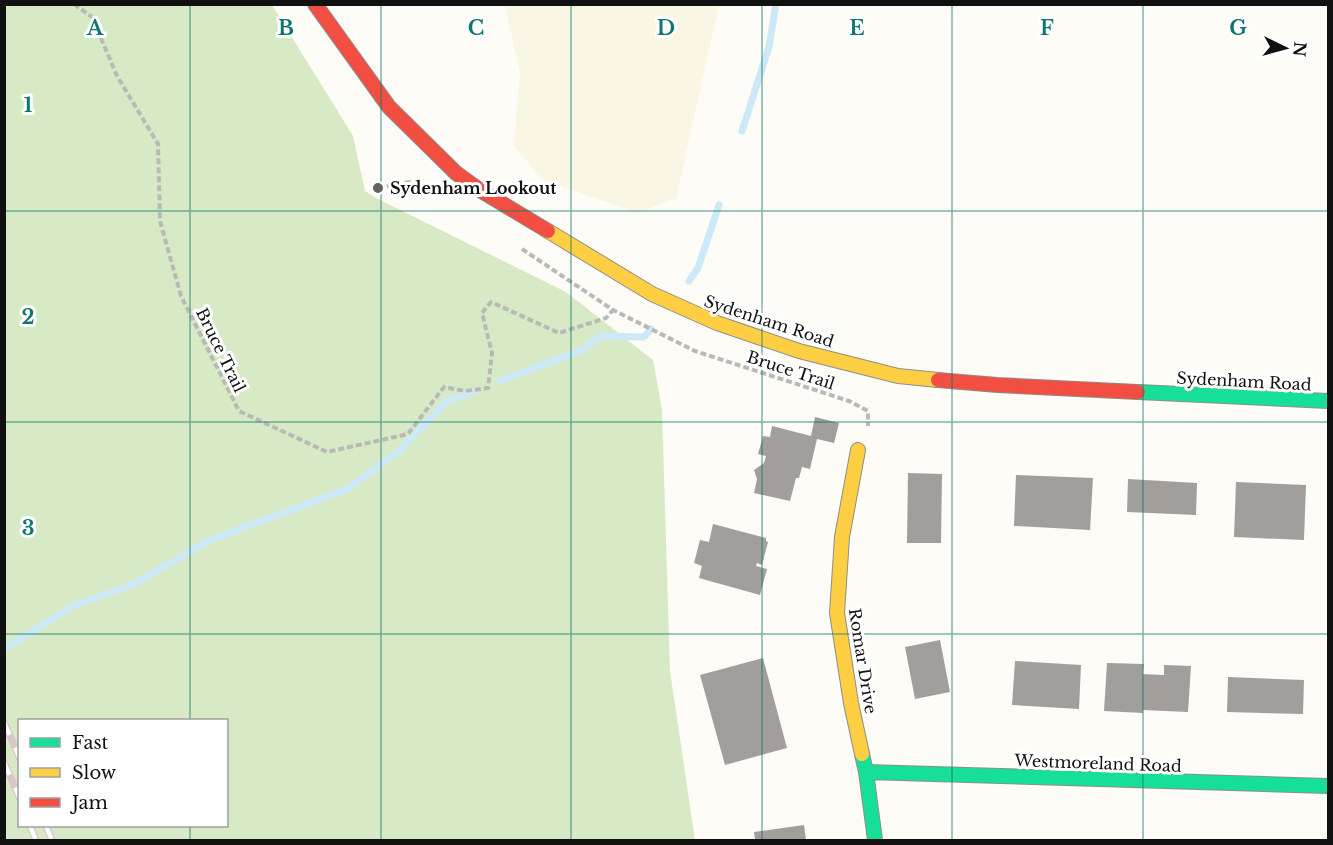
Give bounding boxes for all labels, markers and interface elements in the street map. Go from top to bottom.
text: A [86,16,104,40]
text: B [278,16,294,40]
text: C [468,16,484,40]
text: D [657,16,675,40]
text: E [849,16,865,40]
text: F [1040,16,1054,40]
text: G [1229,16,1247,40]
north arrow [1255,18,1315,78]
text: N [1289,41,1311,58]
text: 1 [24,93,33,117]
place label: Sydenham Lookout [390,178,557,198]
marker: Sydenham Lookout [371,181,385,195]
street label: Sydenham Road [702,291,837,351]
text: 2 [21,305,35,329]
street label: Bruce Trail [192,305,250,395]
street label: Bruce Trail [744,346,838,394]
street label: Sydenham Road [1176,367,1312,395]
text: 3 [22,516,34,540]
street label: Romar Drive [845,607,881,715]
legend [18,719,228,827]
text: Fast [72,732,109,754]
street label: Westmoreland Road [1013,750,1182,776]
text: Slow [72,762,117,784]
text: Jam [70,792,108,814]

